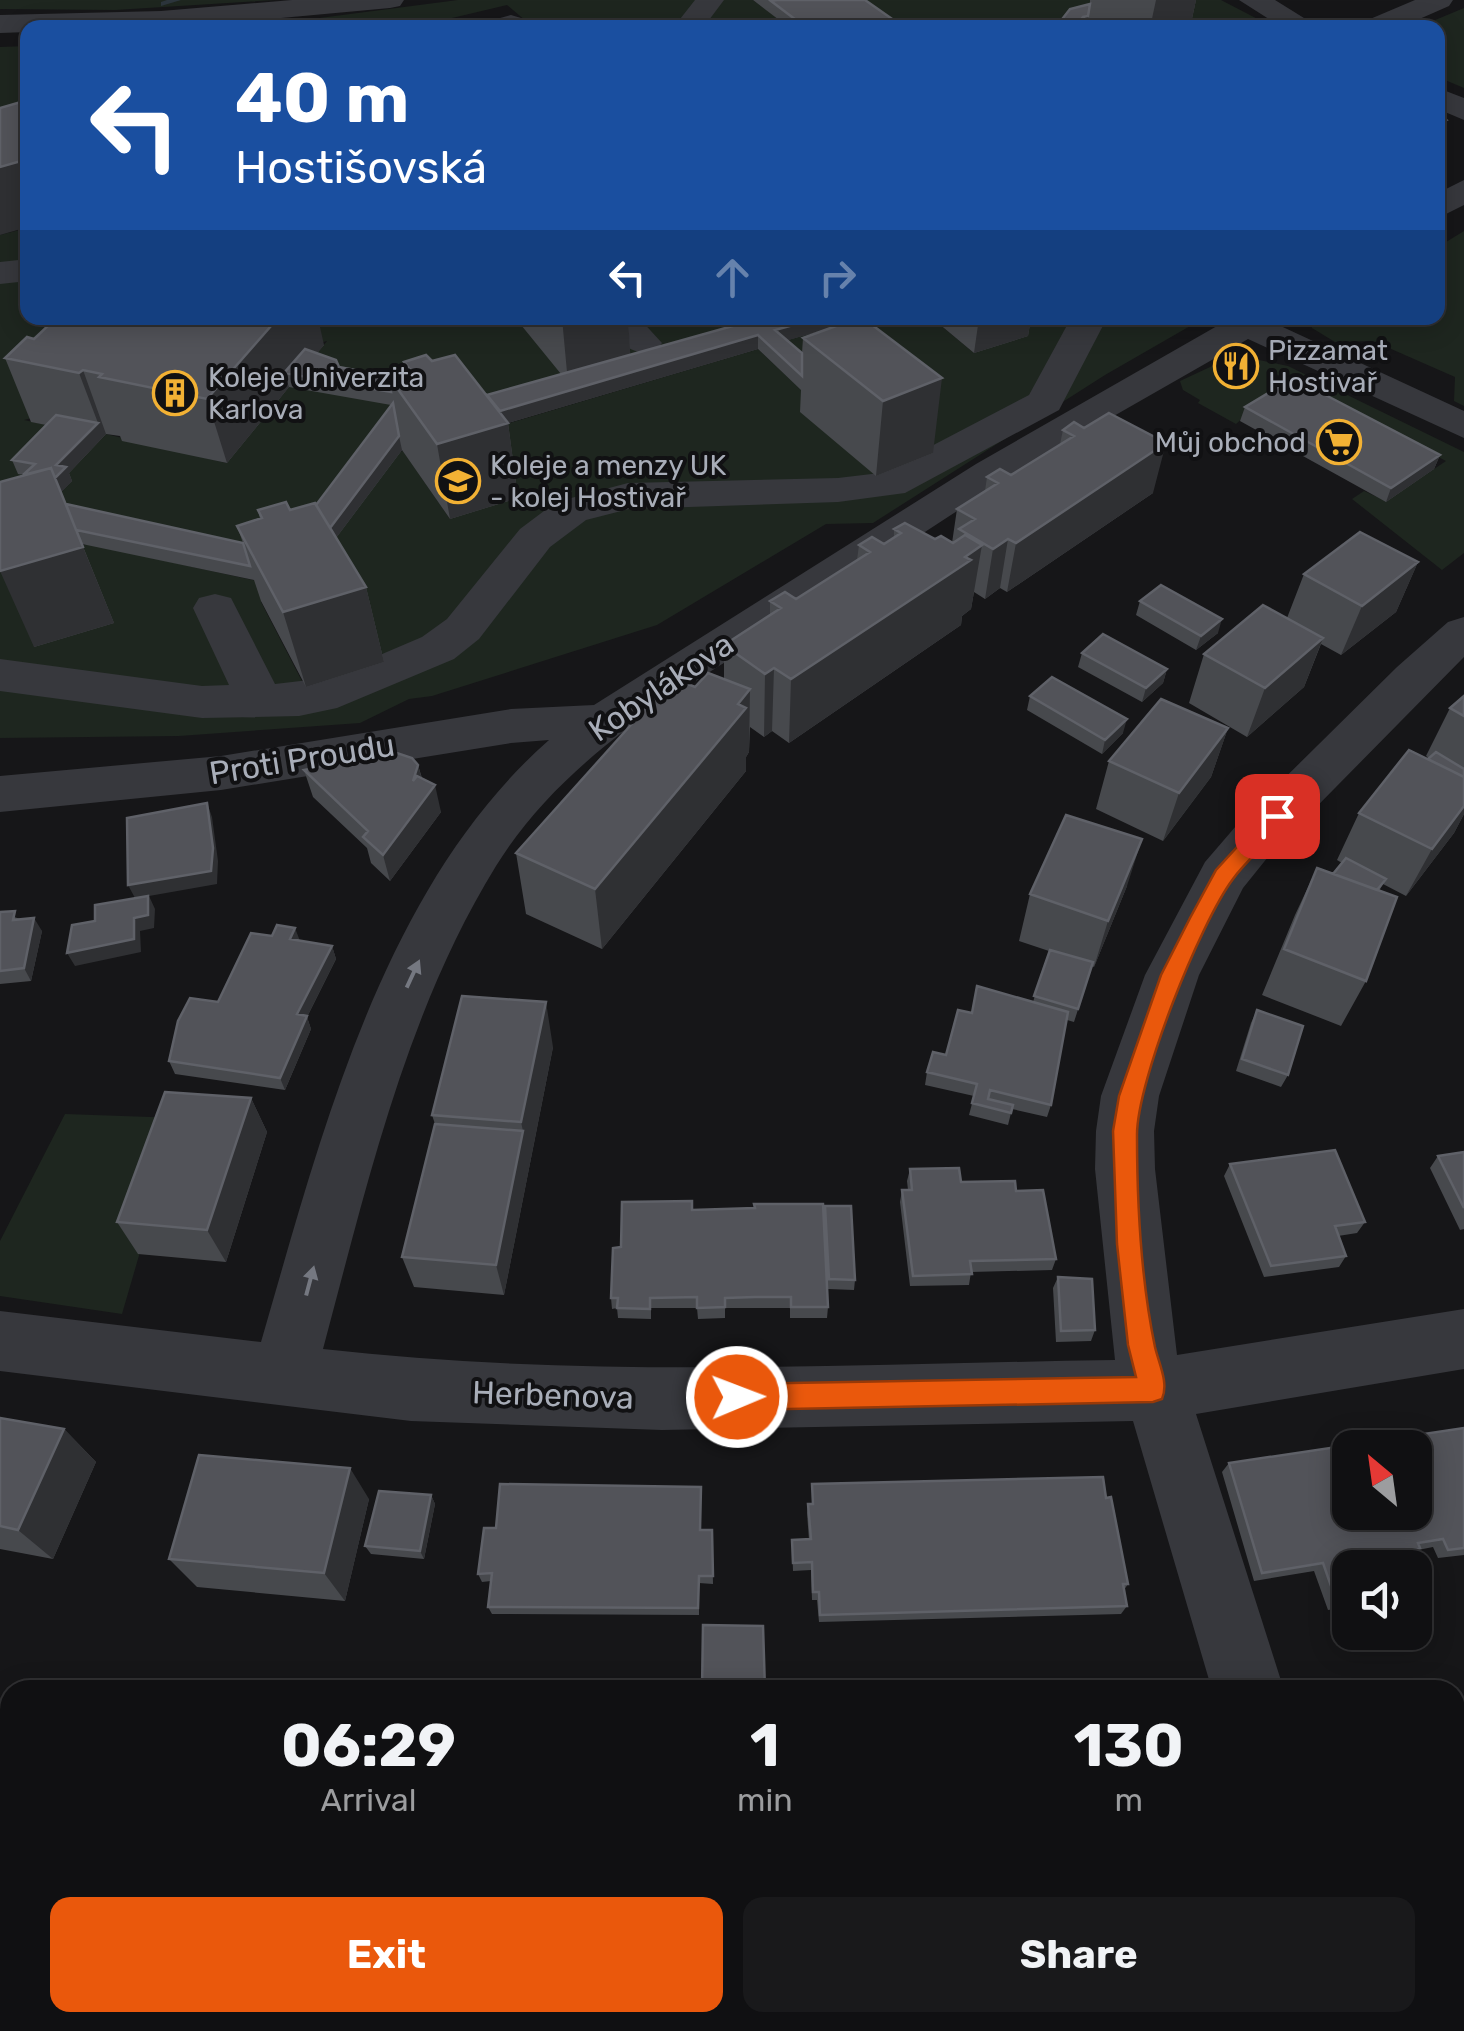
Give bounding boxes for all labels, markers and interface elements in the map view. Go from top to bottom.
text: 40 m [235,57,409,140]
icon: left [70,60,200,190]
text: Hostišovská [235,141,487,194]
icon: left [600,250,655,305]
icon: ahead [705,250,760,305]
icon: right [810,250,865,305]
place label: Pizzamat Hostivař [1268,334,1388,399]
restaurant icon: Pizzamat Hostivař [1213,343,1259,389]
place label: Koleje Univerzita Karlova [208,361,424,426]
building icon: Koleje Univerzita Karlova [152,370,198,416]
supermarket icon: Můj obchod [1316,419,1362,465]
place label: Můj obchod [1155,426,1306,459]
place label: Koleje a menzy UK - kolej Hostivař [490,449,726,514]
school or university icon: Koleje a menzy UK - kolej Hostivař [435,458,481,504]
street label: Kobylákova [581,625,741,749]
street label: Proti Proudu [207,726,397,792]
pin [1235,774,1320,859]
icon: arrive [1250,789,1305,844]
one-way arrow [405,959,422,988]
one-way arrow [302,1265,318,1296]
position arrow [685,1345,789,1449]
street label: Herbenova [471,1373,635,1417]
north arrow [1332,1430,1432,1530]
map controls [1332,1430,1432,1650]
button: sound [1332,1550,1432,1650]
text: 06:29 [281,1710,456,1781]
text: 1 [750,1710,780,1781]
text: 130 [1074,1710,1184,1781]
text: Arrival [321,1781,417,1819]
text: min [737,1781,793,1819]
text: m [1115,1781,1143,1819]
button: Exit [50,1897,723,2012]
button: Share [743,1897,1415,2012]

